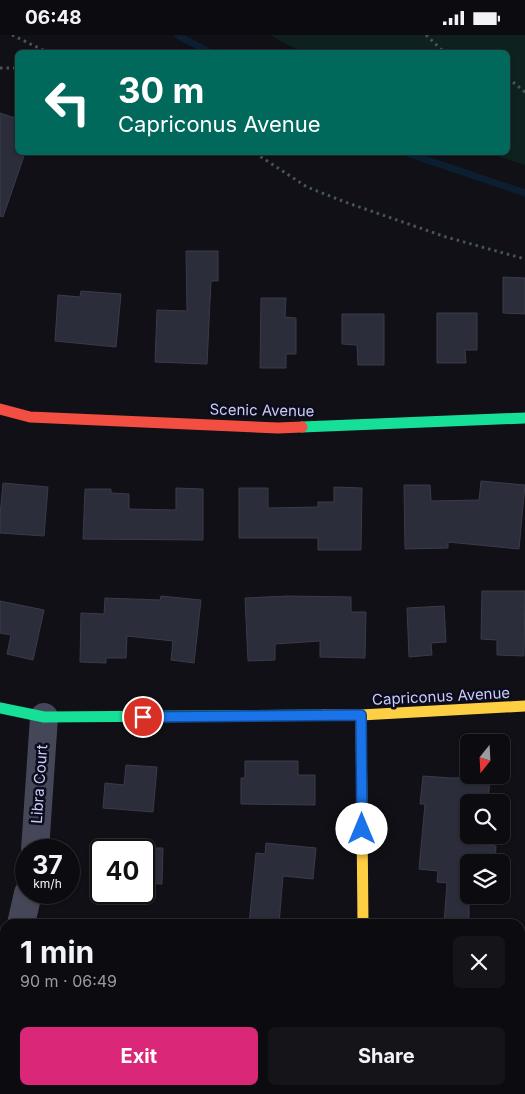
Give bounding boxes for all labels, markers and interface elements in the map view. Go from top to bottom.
text: 06:48 [25,6,82,29]
text: 30 m [118,69,204,111]
icon: left [35,70,100,135]
text: Capriconus Avenue [118,111,321,137]
street label: Scenic Avenue [209,400,315,420]
street label: Capriconus Avenue [371,683,511,709]
pin [122,696,164,738]
icon: arrive [129,703,157,731]
north arrow [460,734,510,784]
map controls [460,734,510,904]
street label: Libra Court [27,744,51,824]
button: search [460,794,510,844]
position arrow [335,802,387,854]
speed limit sign: 40 [90,839,155,904]
text: 37 [32,850,63,880]
button: layers [460,854,510,904]
text: km/h [33,876,62,891]
text: 1 min [20,934,94,970]
button: close [453,936,505,988]
text: 90 m · 06:49 [20,971,117,991]
button: Exit [20,1027,258,1085]
button: Share [268,1027,505,1085]

